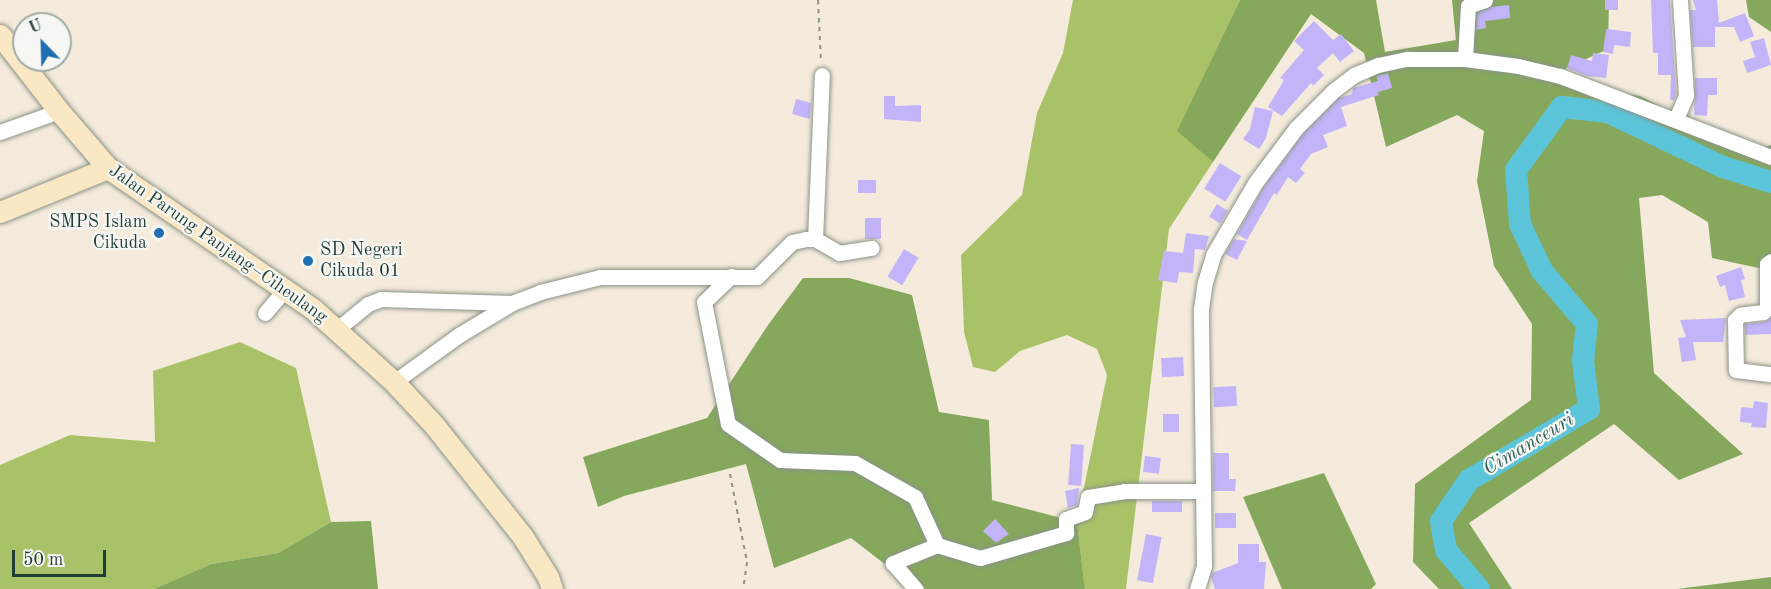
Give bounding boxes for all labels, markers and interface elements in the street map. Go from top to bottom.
north arrow [12,12,72,72]
text: U [27,17,45,37]
street label: Jalan Parung Panjang–Ciheulang [104,160,332,328]
place label: SMPS Islam Cikuda [49,212,147,254]
marker: SMPS Islam Cikuda [152,226,166,240]
place label: SD Negeri Cikuda 01 [320,240,403,282]
marker: SD Negeri Cikuda 01 [301,254,315,268]
water label: Cimanceuri [1479,409,1579,481]
scale bar [15,538,110,576]
text: 50 m [23,551,63,569]

